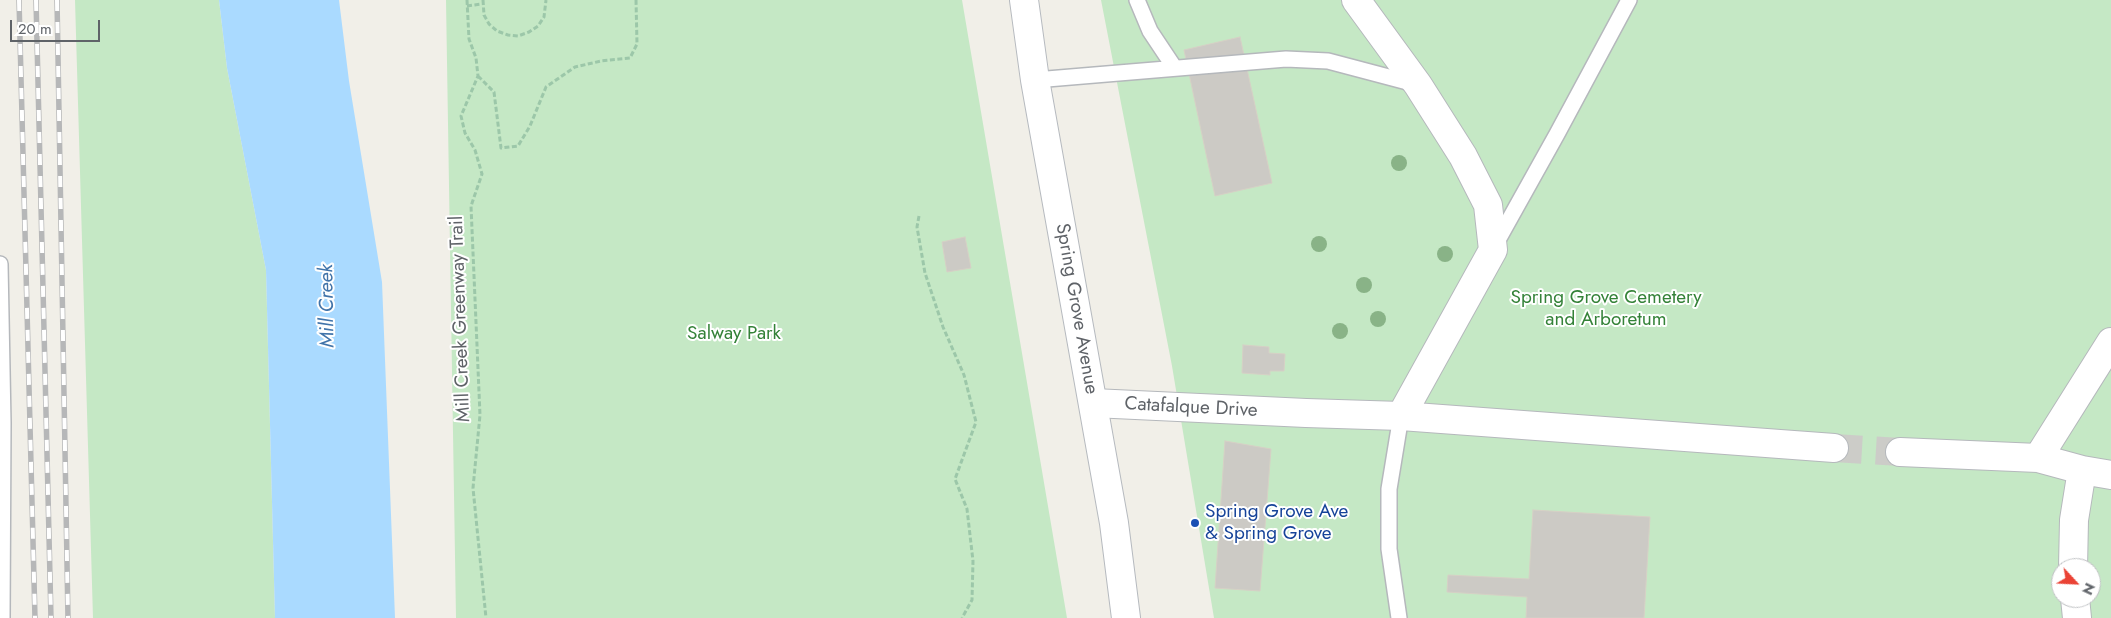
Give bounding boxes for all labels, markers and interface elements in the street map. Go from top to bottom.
scale bar [12,10,102,42]
text: 20 m [18,18,52,40]
street label: Mill Creek Greenway Trail [446,215,476,423]
street label: Spring Grove Avenue [1050,222,1102,396]
water label: Mill Creek [315,264,341,348]
park label: Spring Grove Cemetery and Arboretum [1510,287,1702,331]
park label: Salway Park [687,323,781,345]
street label: Catafalque Drive [1124,393,1258,423]
place label: Spring Grove Ave & Spring Grove [1205,501,1348,545]
marker: Spring Grove Ave & Spring Grove [1189,517,1201,529]
north arrow [2051,558,2101,608]
text: N [2077,580,2100,598]

